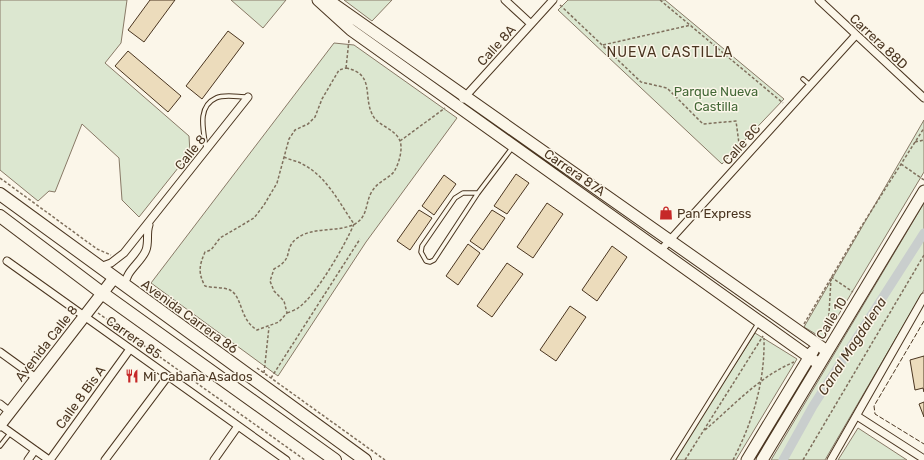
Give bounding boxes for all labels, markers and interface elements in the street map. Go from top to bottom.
street label: Carrera 88D [847,11,911,72]
street label: Calle 8A [474,22,519,69]
district label: NUEVA CASTILLA [607,44,733,61]
park label: Parque Nueva Castilla [674,84,758,114]
street label: Calle 8C [719,121,764,168]
street label: Calle 8 [172,132,209,173]
street label: Carrera 87A [541,146,608,199]
shop icon: Pan Express [658,205,674,221]
place label: Pan Express [677,206,752,221]
street label: Avenida Carrera 86 [138,276,241,357]
street label: Calle 10 [813,294,850,342]
water label: Canal Magdalena [814,294,890,398]
street label: Avenida Calle 8 [12,302,81,384]
street label: Carrera 85 [103,313,164,362]
street label: Calle 8 Bis A [53,363,108,432]
restaurant icon: Mi Cabaña Asados [124,368,140,384]
place label: Mi Cabaña Asados [143,369,253,384]

